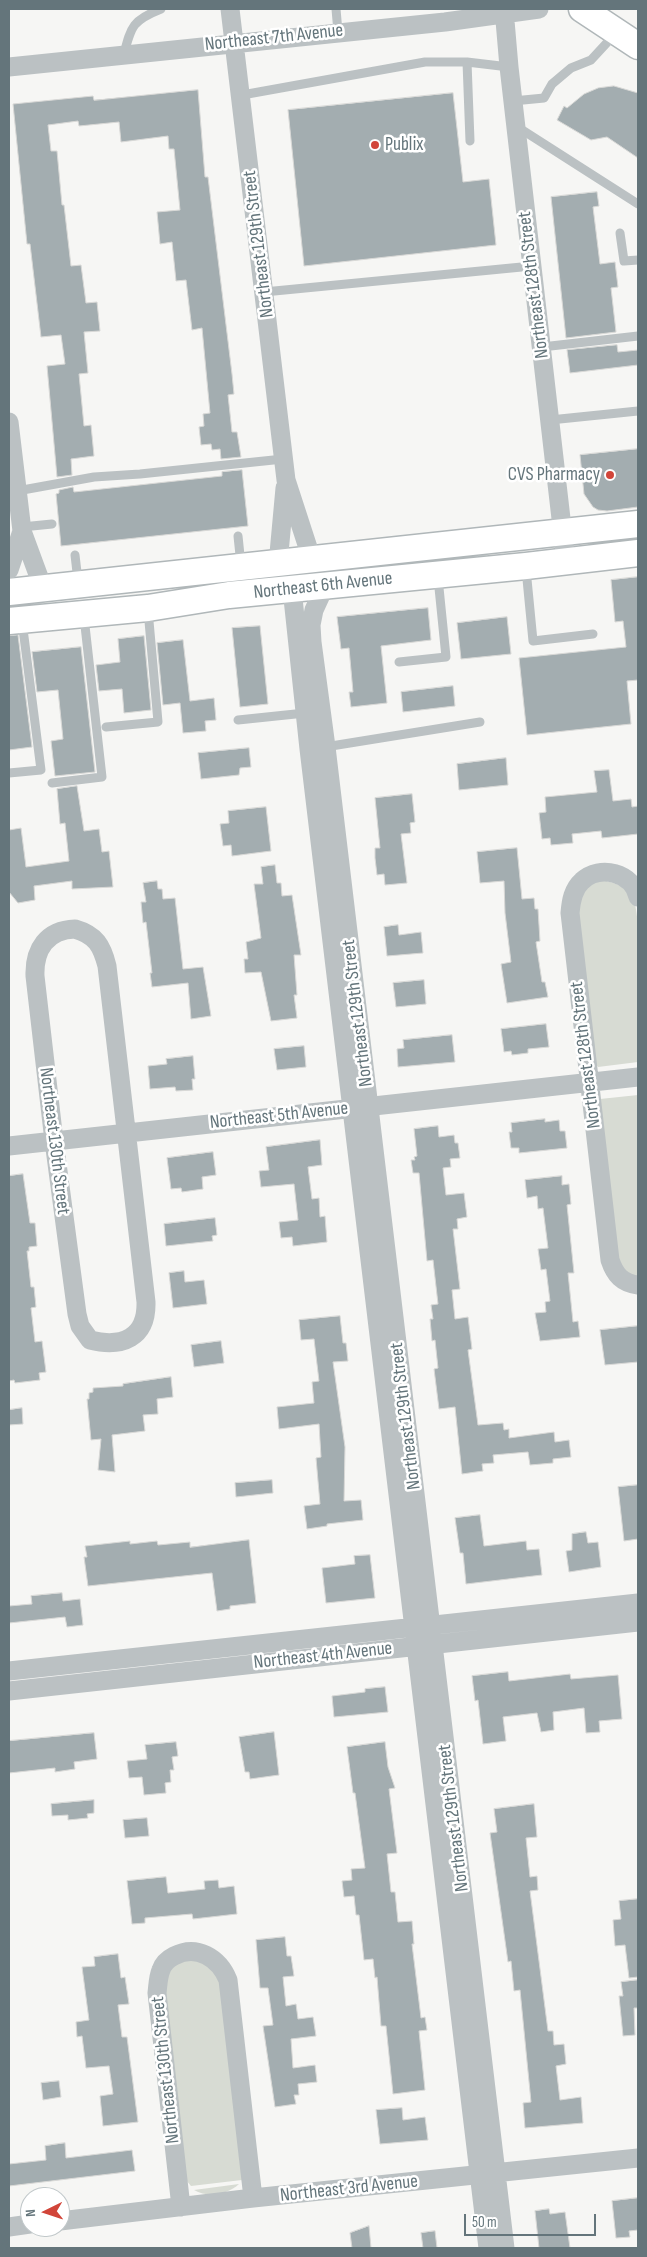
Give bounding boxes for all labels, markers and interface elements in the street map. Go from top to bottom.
street label: Northeast 7th Avenue [204,19,344,57]
place label: Publix [385,134,423,156]
marker: Publix [369,139,381,151]
street label: Northeast 129th Street [239,169,279,319]
street label: Northeast 128th Street [514,210,554,360]
place label: CVS Pharmacy [508,464,600,486]
marker: CVS Pharmacy [604,469,616,481]
street label: Northeast 6th Avenue [252,567,394,605]
street label: Northeast 129th Street [338,938,378,1088]
street label: Northeast 128th Street [566,980,606,1130]
street label: Northeast 130th Street [34,1066,74,1216]
street label: Northeast 5th Avenue [209,1097,349,1135]
street label: Northeast 129th Street [386,1341,426,1491]
street label: Northeast 4th Avenue [253,1637,393,1675]
street label: Northeast 129th Street [434,1743,474,1893]
street label: Northeast 130th Street [147,1995,185,2145]
street label: Northeast 3rd Avenue [279,2170,419,2208]
north arrow [20,2187,70,2237]
scale bar [467,2204,600,2236]
text: N [22,2209,39,2217]
text: 50 m [472,2213,497,2232]

